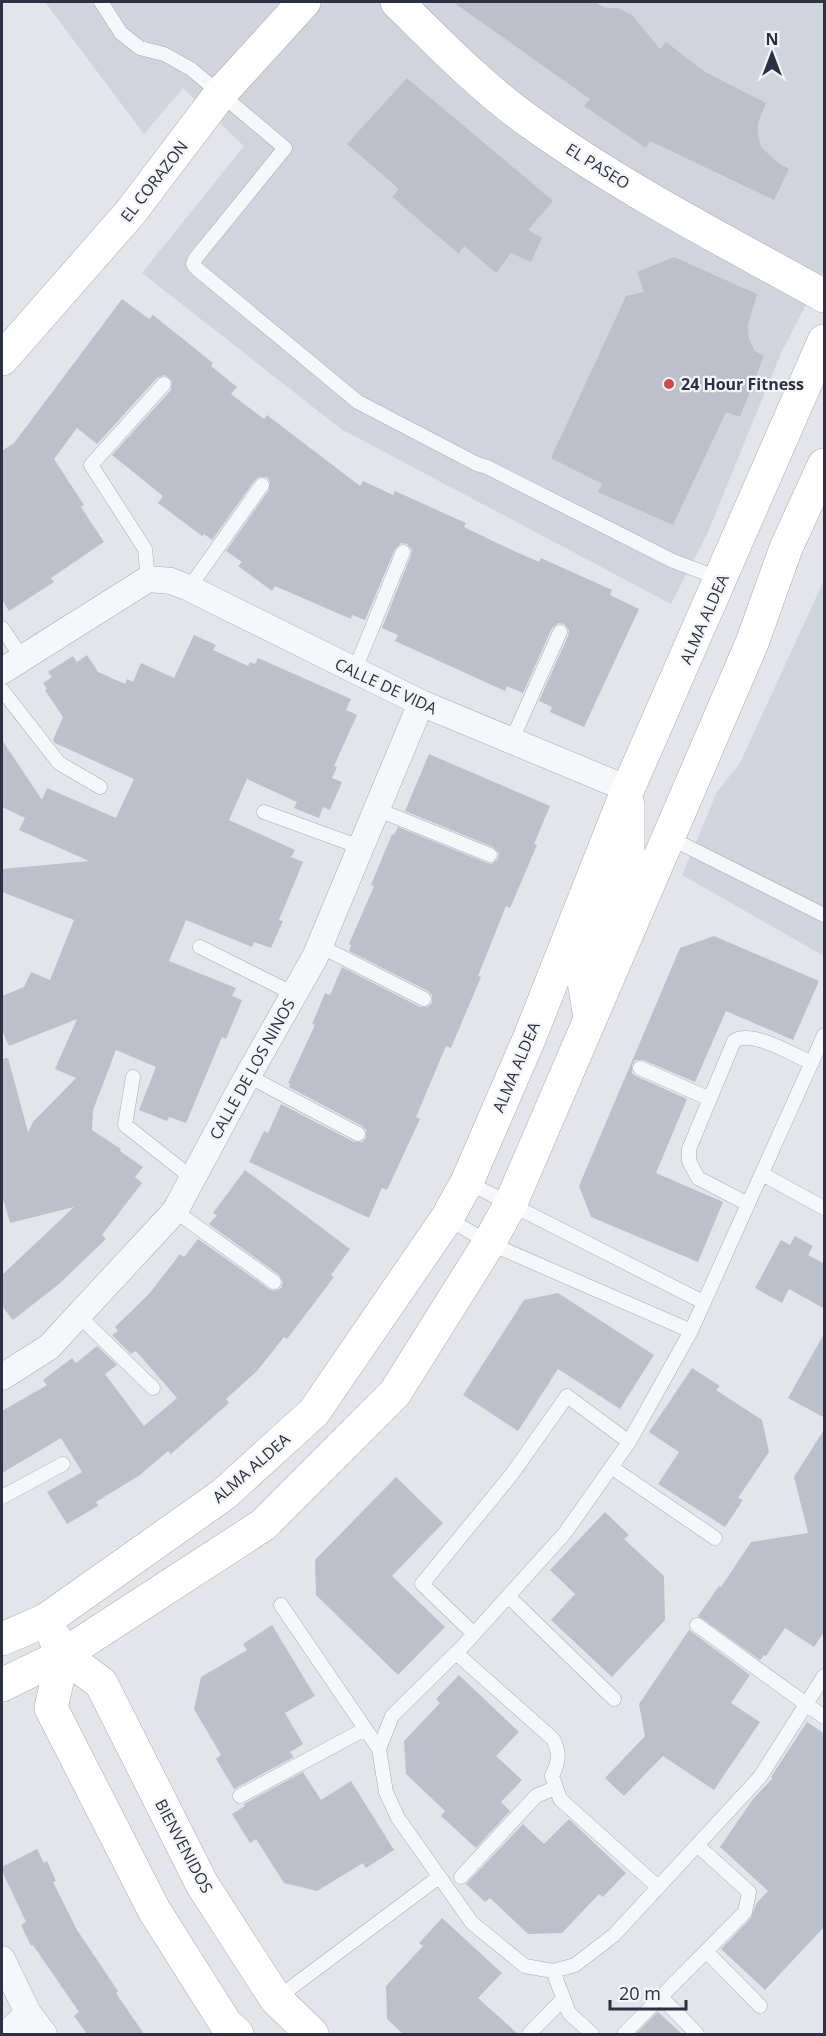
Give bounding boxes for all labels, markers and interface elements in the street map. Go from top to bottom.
north arrow [742,24,802,84]
text: N [765,28,779,50]
street label: EL CORAZON [115,136,193,226]
street label: EL PASEO [562,138,634,194]
place label: 24 Hour Fitness [681,373,804,395]
marker: 24 Hour Fitness [662,377,676,391]
street label: ALMA ALDEA [674,570,734,667]
street label: CALLE DE VIDA [331,653,441,720]
street label: CALLE DE LOS NINOS [204,994,300,1143]
street label: ALMA ALDEA [487,1018,545,1116]
street label: ALMA ALDEA [207,1428,295,1508]
street label: BIENVENIDOS [150,1795,218,1897]
scale bar [610,1973,686,2011]
text: 20 m [619,1981,661,2005]

